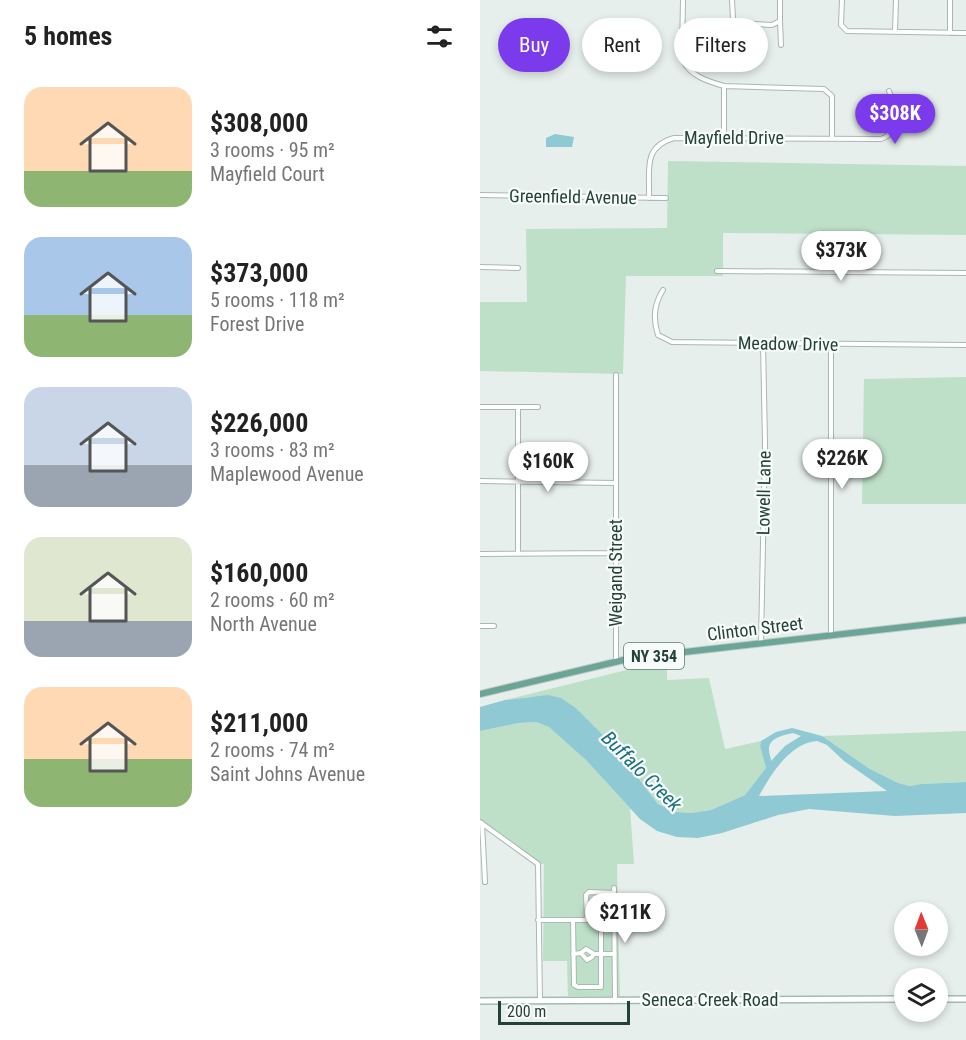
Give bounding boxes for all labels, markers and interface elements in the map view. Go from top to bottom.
chip: Buy [498,18,570,72]
chip: Rent [582,18,662,72]
chip: Filters [674,18,768,72]
icon: filters [423,20,456,53]
text: 5 homes [24,21,112,51]
pin: $308K [853,94,937,145]
text: $308K [869,101,921,125]
text: $308,000 [210,108,308,138]
icon: home [72,111,144,183]
street label: Mayfield Drive [684,127,784,148]
text: 3 rooms · 95 m² [210,138,335,162]
text: Mayfield Court [210,162,325,186]
street label: Greenfield Avenue [509,185,637,208]
pin: $373K [799,231,883,282]
text: $373K [815,238,867,262]
text: $373,000 [210,258,308,288]
icon: home [72,261,144,333]
text: 5 rooms · 118 m² [210,288,345,312]
text: Forest Drive [210,312,304,336]
street label: Meadow Drive [738,332,838,355]
text: $226,000 [210,408,308,438]
icon: home [72,411,144,483]
text: 3 rooms · 83 m² [210,438,335,462]
pin: $226K [800,439,884,490]
pin: $160K [506,442,590,493]
text: $226K [816,446,868,470]
text: $160K [522,449,574,473]
street label: Lowell Lane [752,451,775,535]
text: Maplewood Avenue [210,462,364,486]
street label: Weigand Street [605,519,626,627]
text: $160,000 [210,558,308,588]
icon: home [72,561,144,633]
text: 2 rooms · 60 m² [210,588,335,612]
text: North Avenue [210,612,317,636]
street label: Clinton Street [706,612,804,645]
road number: NY 354 [624,643,684,669]
text: $211,000 [210,708,308,738]
icon: home [72,711,144,783]
water label: Buffalo Creek [597,726,688,817]
text: 2 rooms · 74 m² [210,738,335,762]
text: Saint Johns Avenue [210,762,365,786]
pin: $211K [583,893,667,944]
text: $211K [599,900,651,924]
north arrow [894,902,948,956]
map controls [894,902,948,1022]
button: layers [894,968,948,1022]
street label: Seneca Creek Road [642,989,778,1010]
scale bar [498,998,630,1026]
text: 200 m [507,1002,546,1021]

